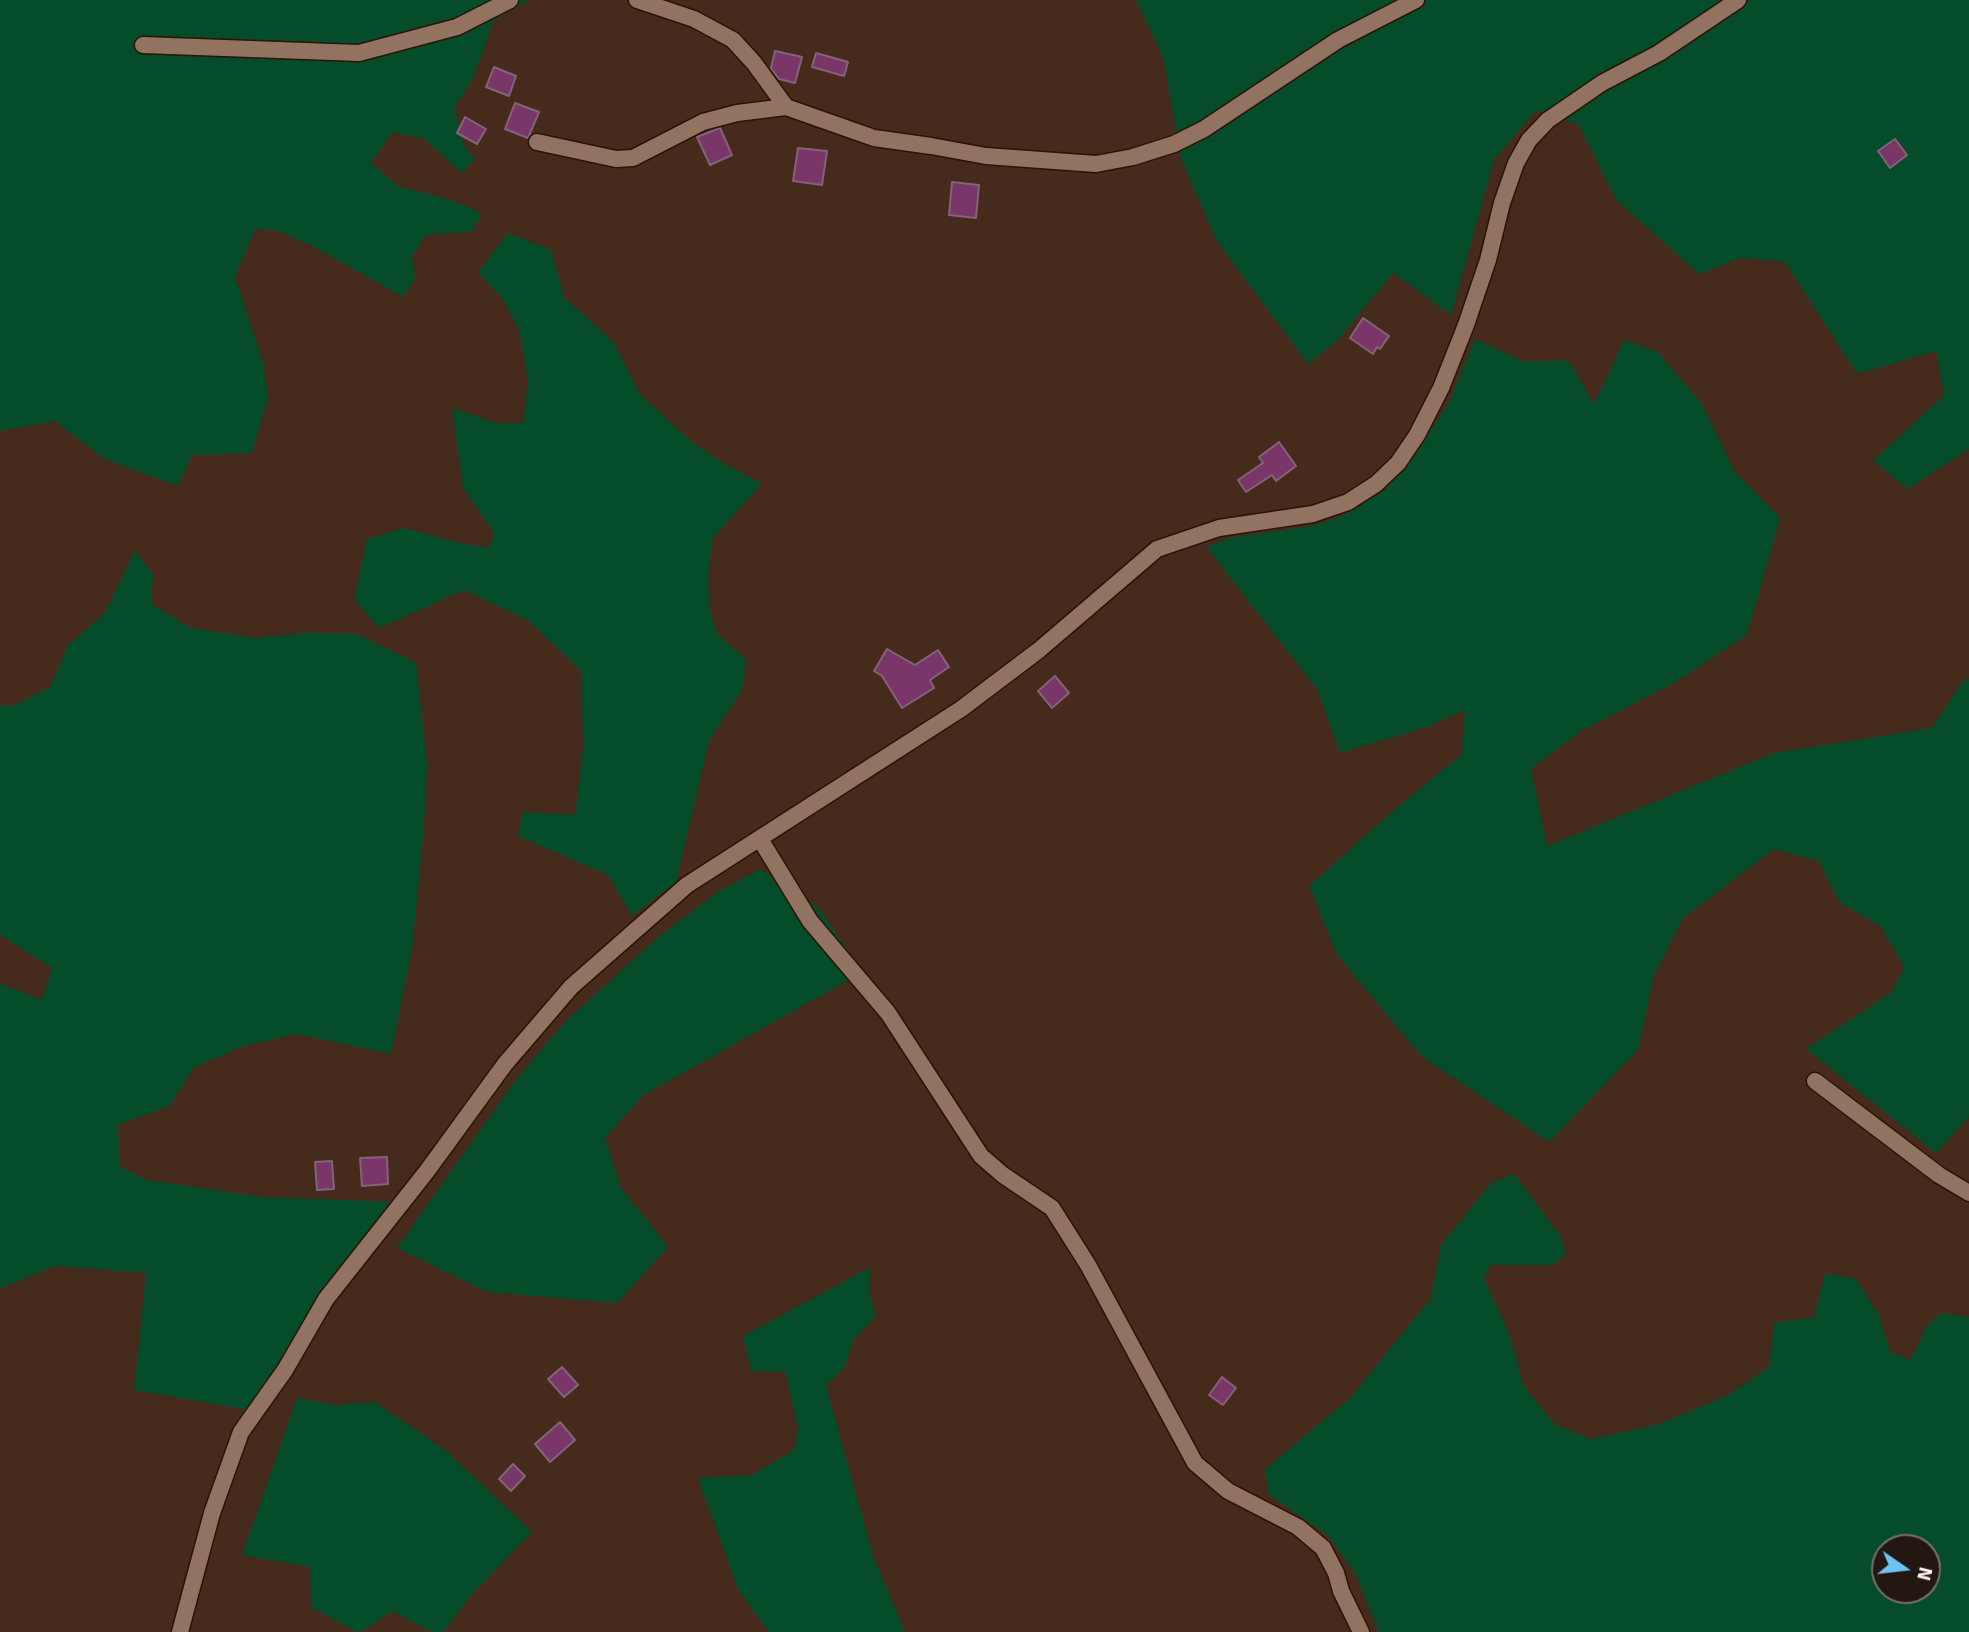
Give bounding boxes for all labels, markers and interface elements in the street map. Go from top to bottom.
north arrow [1871,1534,1941,1604]
text: N [1911,1564,1938,1583]

